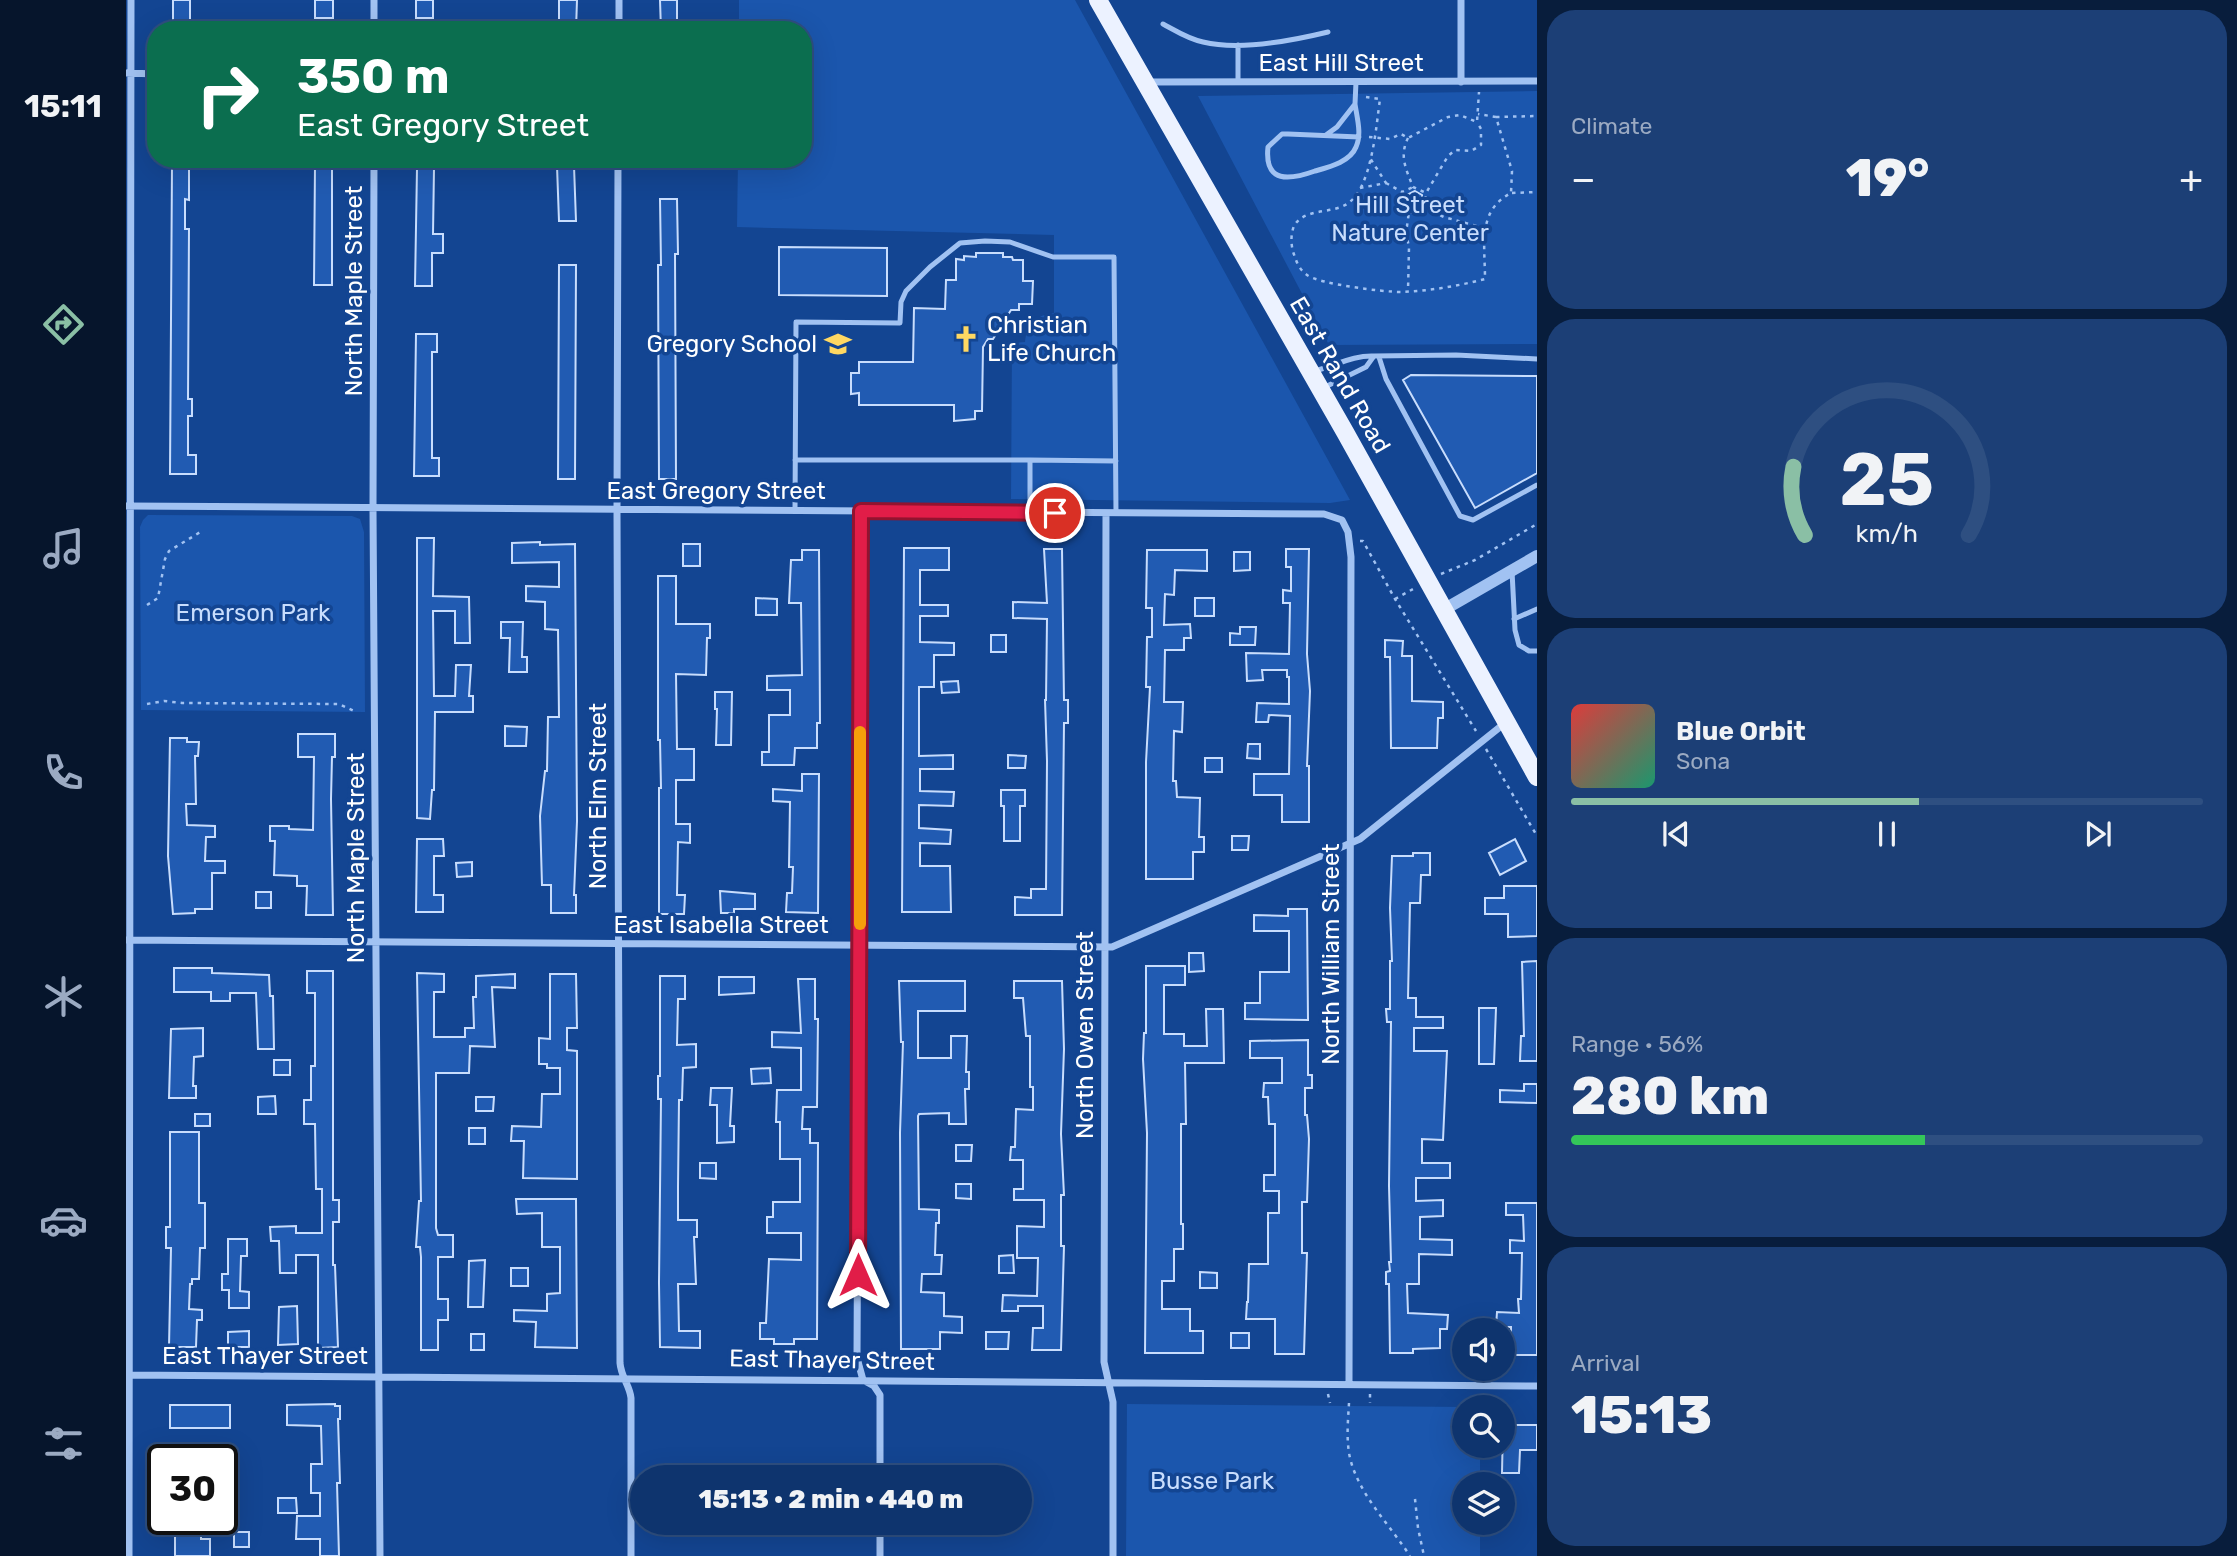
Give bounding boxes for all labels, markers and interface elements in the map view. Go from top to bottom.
text: 350 m [297,47,450,105]
icon: right [182,49,273,140]
street label: East Hill Street [1258,49,1424,77]
text: 15:11 [24,87,102,125]
text: East Gregory Street [297,106,589,144]
text: Climate [1571,112,1652,140]
text: 19° [1846,147,1929,209]
text: − [1571,156,1596,202]
text: + [2179,156,2203,202]
street label: North Maple Street [340,186,368,396]
park label: Hill Street Nature Center [1331,191,1489,247]
street label: East Rand Road [1284,292,1396,458]
icon: directions [39,300,88,349]
place label: Christian Life Church [987,311,1116,367]
church icon: Christian Life Church [951,324,981,354]
school or university icon: Gregory School [823,329,853,359]
place label: Gregory School [646,330,817,358]
text: 25 [1840,437,1934,523]
street label: East Gregory Street [606,477,826,505]
pin [1025,483,1085,543]
icon: arrive [1036,494,1074,532]
text: km/h [1856,519,1918,548]
icon: music [39,524,88,573]
park label: Emerson Park [176,599,331,627]
street label: North Elm Street [584,703,612,889]
text: Blue Orbit [1676,716,1806,747]
text: Sona [1676,747,1730,775]
icon: phone [39,748,88,797]
street label: North Maple Street [342,753,370,963]
icon: previous [1657,815,1695,853]
icon: pause [1868,815,1906,853]
icon: next [2079,815,2117,853]
street label: North William Street [1317,843,1345,1065]
street label: East Isabella Street [613,911,829,939]
street label: North Owen Street [1071,931,1099,1139]
icon: climate [39,972,88,1021]
text: Range · 56% [1571,1030,1703,1058]
text: 280 km [1571,1065,1769,1127]
icon: car [39,1196,88,1245]
position arrow [821,1238,895,1312]
map controls [1452,1318,1515,1535]
button: sound [1452,1318,1515,1381]
street label: East Thayer Street [162,1342,368,1370]
street label: East Thayer Street [729,1344,935,1376]
text: Arrival [1571,1349,1640,1377]
text: 15:13 [1571,1384,1712,1446]
button: search [1452,1395,1515,1458]
icon: filters [39,1419,88,1468]
speed limit sign: 30 [147,1444,238,1535]
park label: Busse Park [1150,1467,1275,1495]
button: layers [1452,1472,1515,1535]
text: 15:13 · 2 min · 440 m [699,1484,963,1515]

